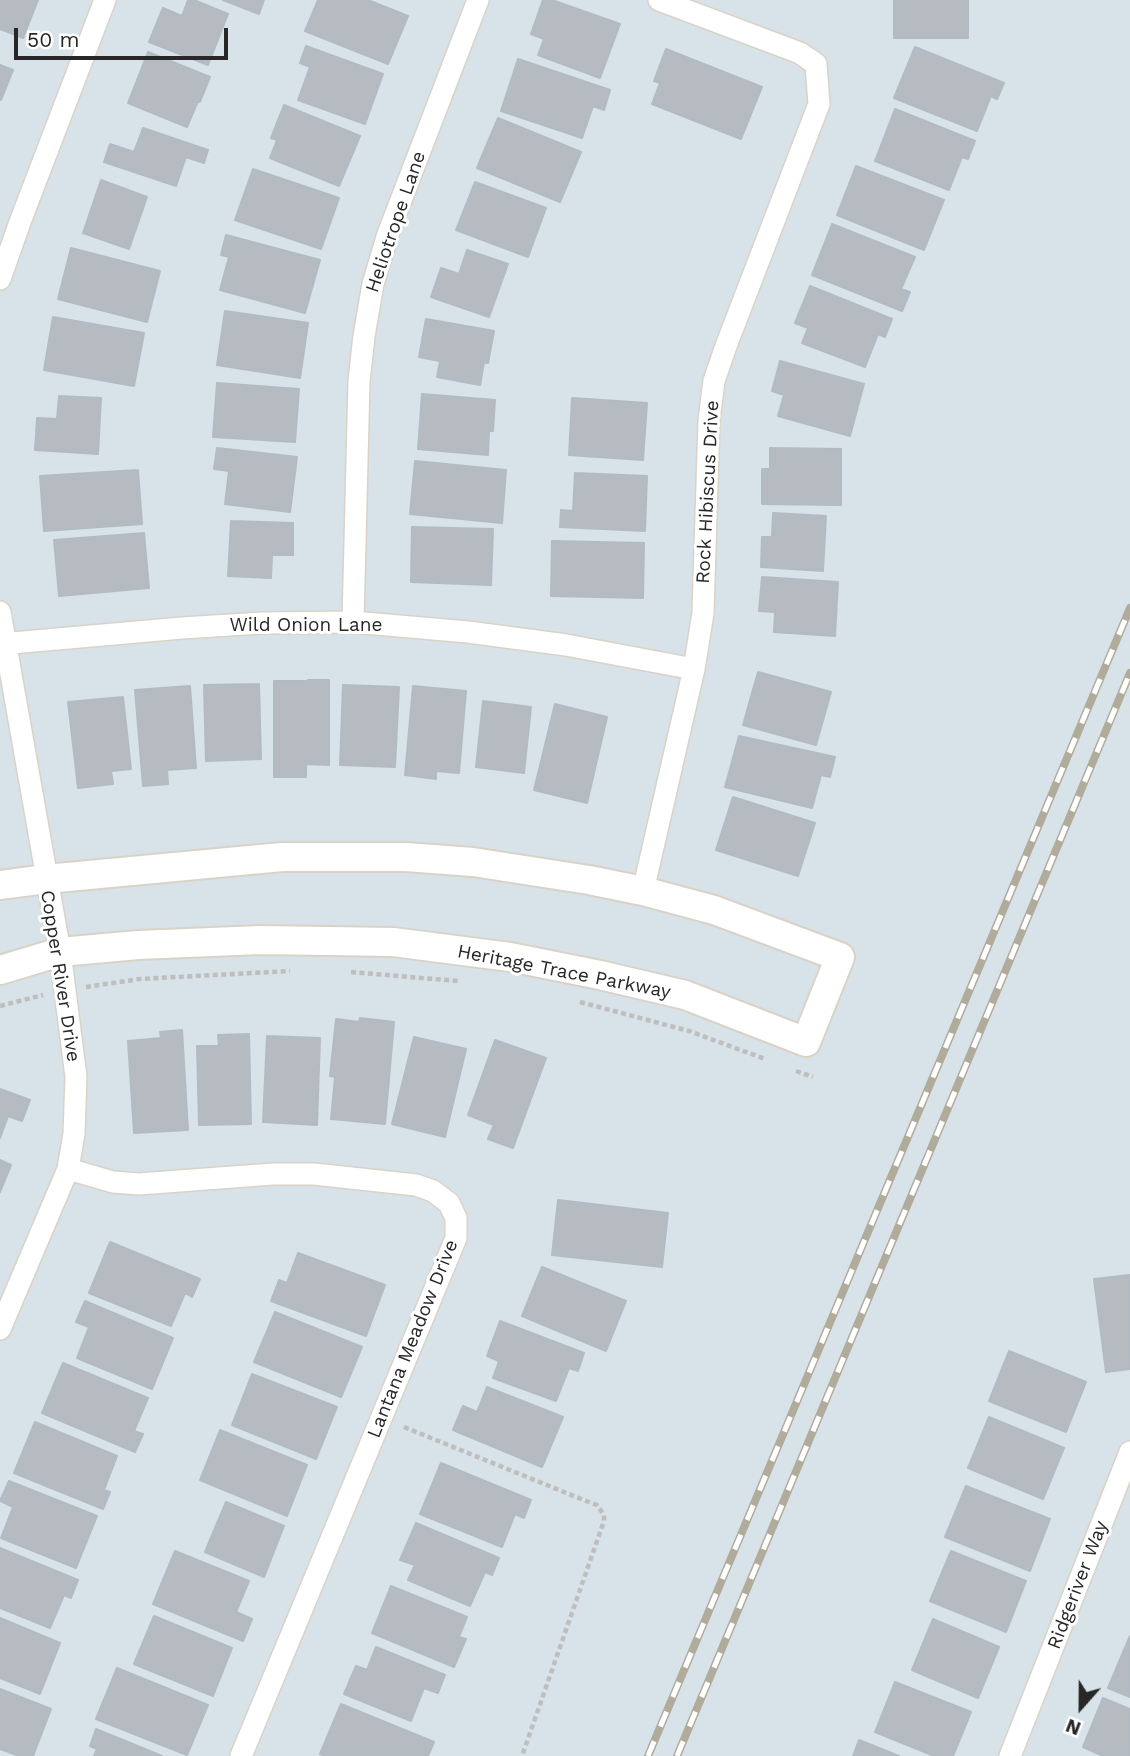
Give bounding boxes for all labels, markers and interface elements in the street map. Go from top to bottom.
scale bar [18,14,231,58]
text: 50 m [27,27,79,52]
street label: Heliotrope Lane [361,148,431,296]
street label: Rock Hibiscus Drive [692,400,724,584]
street label: Wild Onion Lane [230,614,382,636]
street label: Copper River Drive [35,889,85,1063]
street label: Heritage Trace Parkway [455,940,673,1004]
street label: Lantana Meadow Drive [363,1237,463,1441]
street label: Ridgeriver Way [1043,1517,1113,1653]
north arrow [1046,1672,1116,1742]
text: N [1063,1714,1084,1740]

